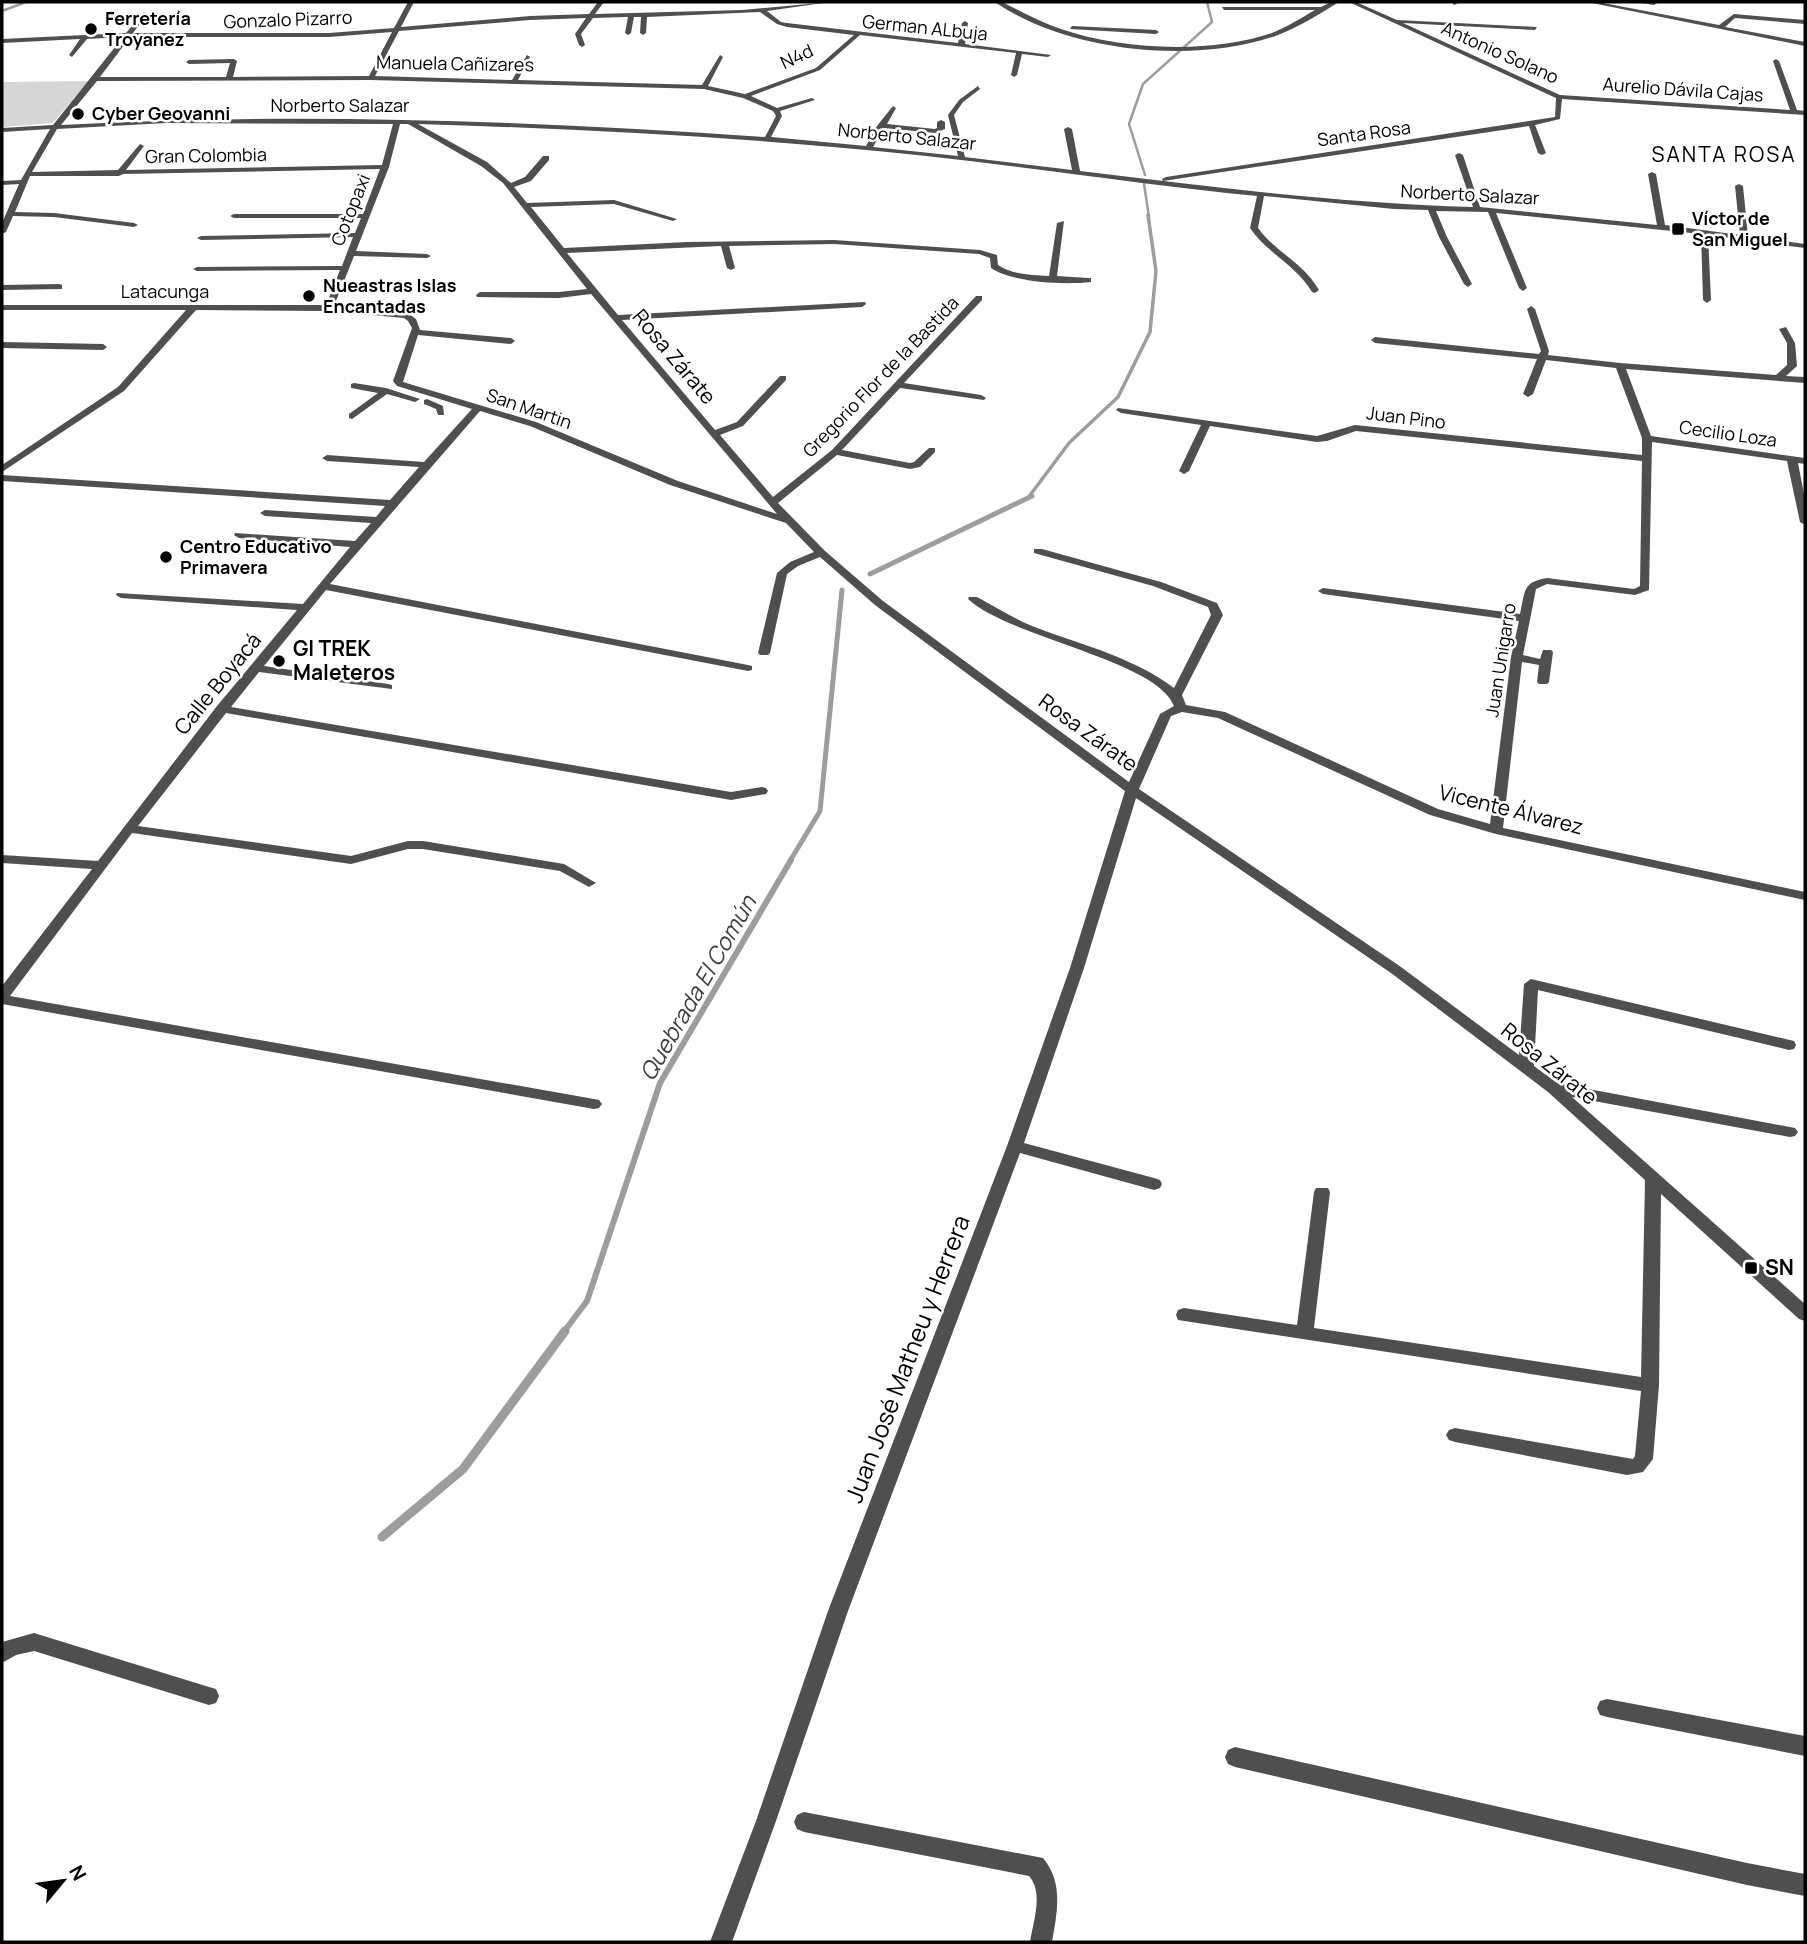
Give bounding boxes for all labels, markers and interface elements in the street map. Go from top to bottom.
street label: Gonzalo Pizarro [223,5,353,33]
place label: Ferretería Troyanez [105,6,191,51]
street label: German ALbuja [861,9,989,46]
street label: Antonio Solano [1438,16,1563,89]
marker: Ferretería Troyanez [83,21,99,37]
street label: N4d [776,38,817,74]
street label: Manuela Cañizares [376,50,534,76]
street label: Aurelio Dávila Cajas [1602,71,1764,107]
street label: Norberto Salazar [271,93,410,117]
place label: Cyber Geovanni [92,101,230,125]
marker: Cyber Geovanni [70,106,86,122]
street label: Santa Rosa [1316,115,1412,151]
street label: Norberto Salazar [837,117,978,155]
district label: SANTA ROSA [1652,140,1796,168]
street label: Gran Colombia [145,142,267,168]
street label: Cotopaxi [325,170,375,249]
street label: Norberto Salazar [1400,178,1541,210]
place label: Víctor de San Miguel [1692,206,1788,251]
marker: Víctor de San Miguel [1670,221,1686,237]
place label: Nueastras Islas Encantadas [323,273,457,318]
street label: Latacunga [121,279,209,303]
marker: Nueastras Islas Encantadas [301,288,317,304]
street label: Gregorio Flor de la Bastida [797,291,964,462]
street label: Rosa Zárate [627,303,723,410]
street label: San Martin [483,382,575,434]
street label: Juan Pino [1365,400,1447,434]
street label: Cecilio Loza [1678,414,1779,452]
place label: Centro Educativo Primavera [180,534,332,579]
marker: Centro Educativo Primavera [158,549,174,565]
street label: Juan Unigarro [1479,601,1521,718]
street label: Calle Boyacá [168,627,267,740]
place label: GI TREK Maleteros [293,634,395,686]
marker: GI TREK Maleteros [271,653,287,669]
street label: Rosa Zárate [1033,687,1144,778]
street label: Vicente Álvarez [1436,778,1586,841]
water label: Quebrada El Común [631,888,764,1086]
street label: Rosa Zárate [1496,1016,1604,1111]
street label: Juan José Matheu y Herrera [836,1210,977,1507]
place label: SN [1765,1253,1794,1281]
marker: SN [1743,1260,1759,1276]
north arrow [28,1846,98,1916]
text: N [63,1860,93,1885]

